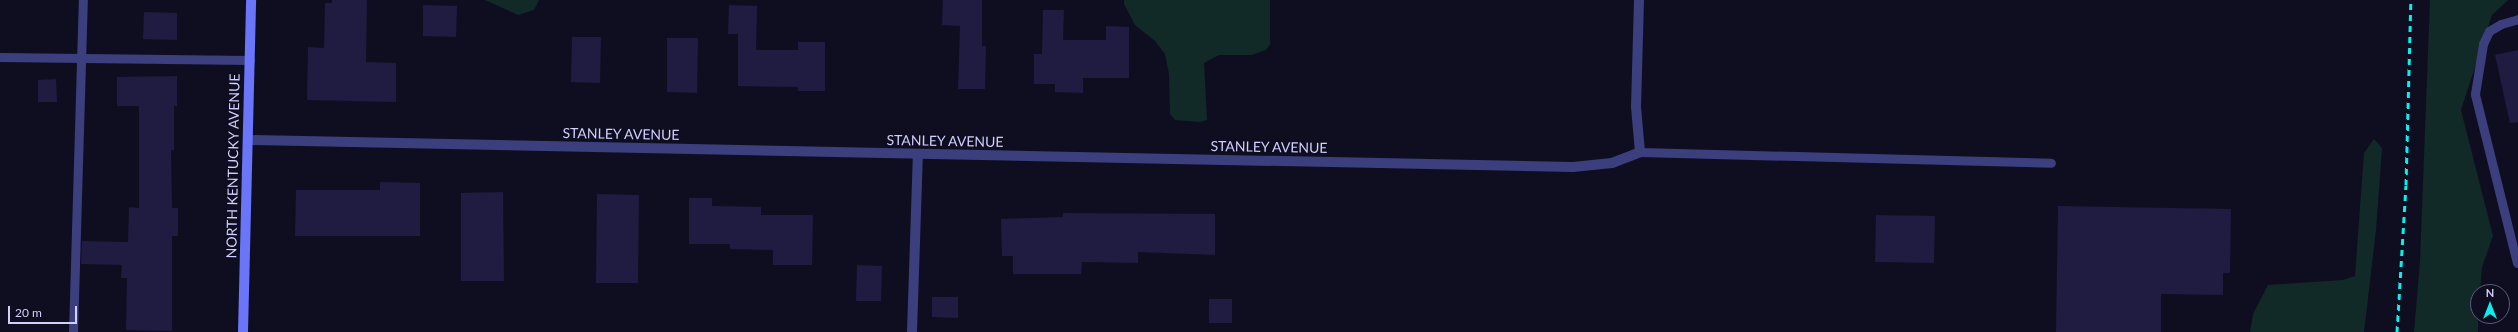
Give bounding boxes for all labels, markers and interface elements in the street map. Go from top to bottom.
street label: NORTH KENTUCKY AVENUE [223,73,243,259]
street label: STANLEY AVENUE [562,125,680,143]
street label: STANLEY AVENUE [886,132,1004,150]
street label: STANLEY AVENUE [1210,138,1328,156]
north arrow [2470,284,2510,324]
text: N [2486,286,2494,299]
scale bar [10,298,79,324]
text: 20 m [15,305,42,320]

